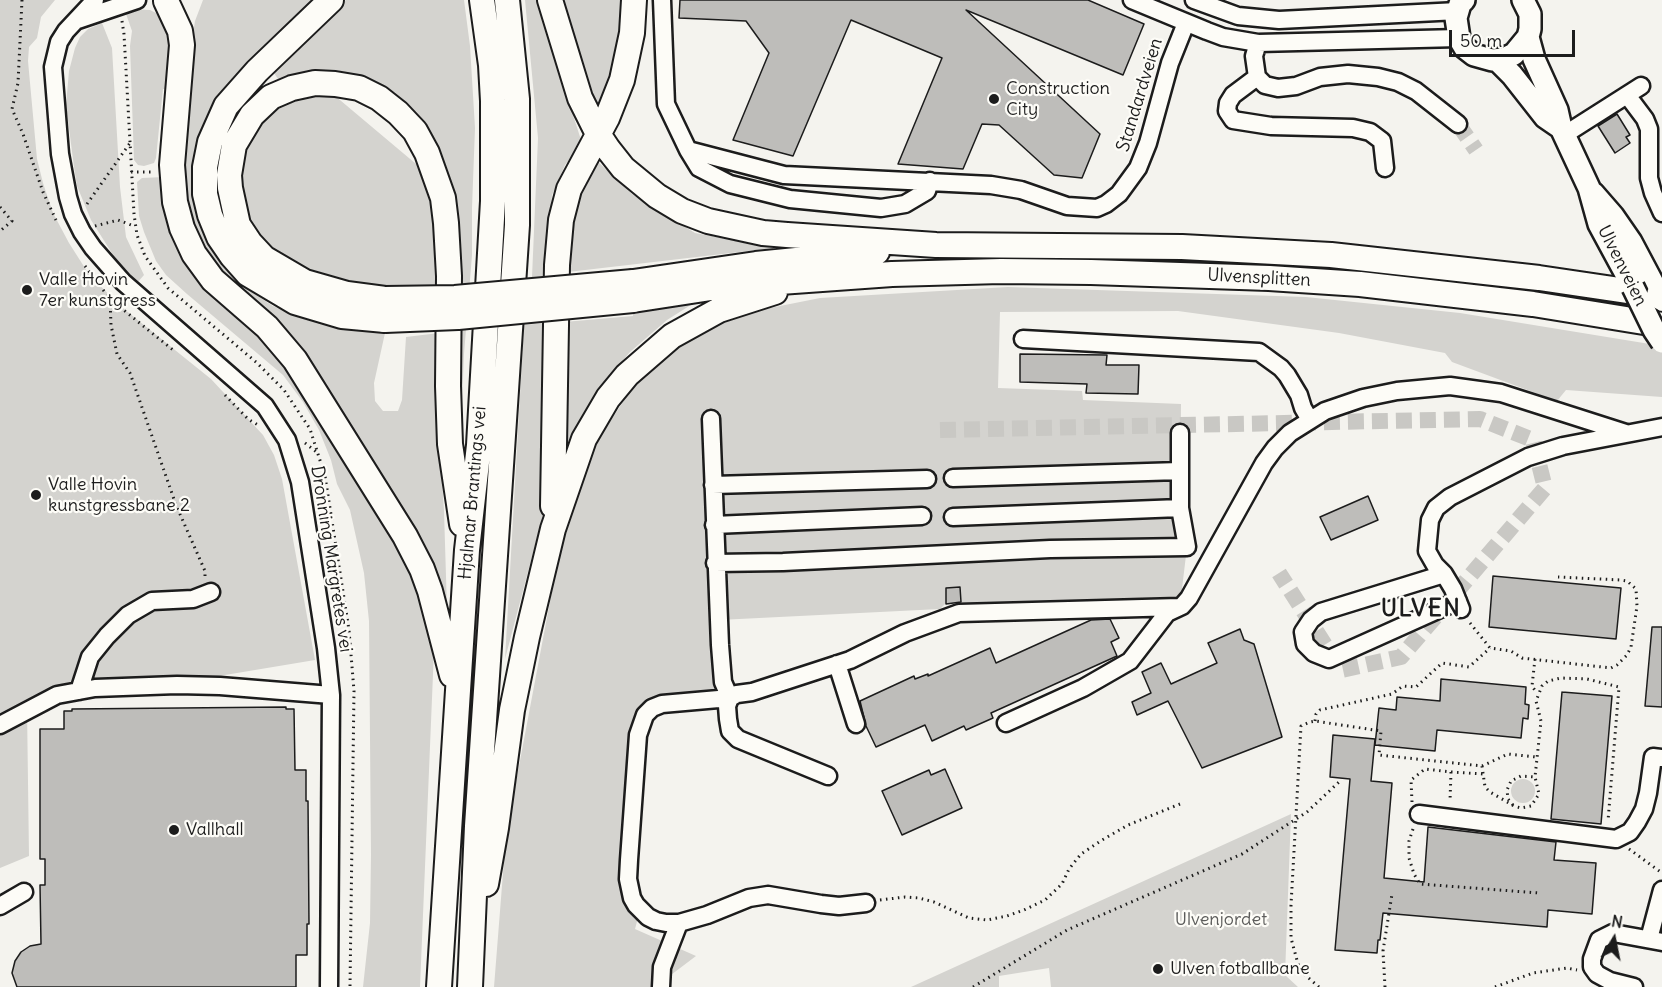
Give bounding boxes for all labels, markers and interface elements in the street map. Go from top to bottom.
scale bar [1452,18,1578,56]
text: 50 m [1460,29,1502,52]
street label: Standardveien [1112,36,1168,154]
place label: Construction City [1006,78,1110,121]
marker: Construction City [987,92,1001,106]
street label: Ulvenveien [1593,222,1651,310]
street label: Ulvensplitten [1207,265,1311,291]
place label: Valle Hovin 7er kunstgress [39,269,156,312]
marker: Valle Hovin 7er kunstgress [20,283,34,297]
street label: Hjalmar Brantings vei [455,405,491,581]
street label: Dronning Margretes vei [306,464,356,654]
place label: Valle Hovin kunstgressbane 2 [48,474,190,516]
marker: Valle Hovin kunstgressbane 2 [29,488,43,502]
district label: ULVEN [1381,595,1461,623]
place label: Vallhall [186,819,244,841]
marker: Vallhall [167,823,181,837]
park label: Ulvenjordet [1175,909,1267,931]
north arrow [1584,909,1644,969]
text: N [1610,910,1624,932]
place label: Ulven fotballbane [1170,958,1310,980]
marker: Ulven fotballbane [1151,962,1165,976]

